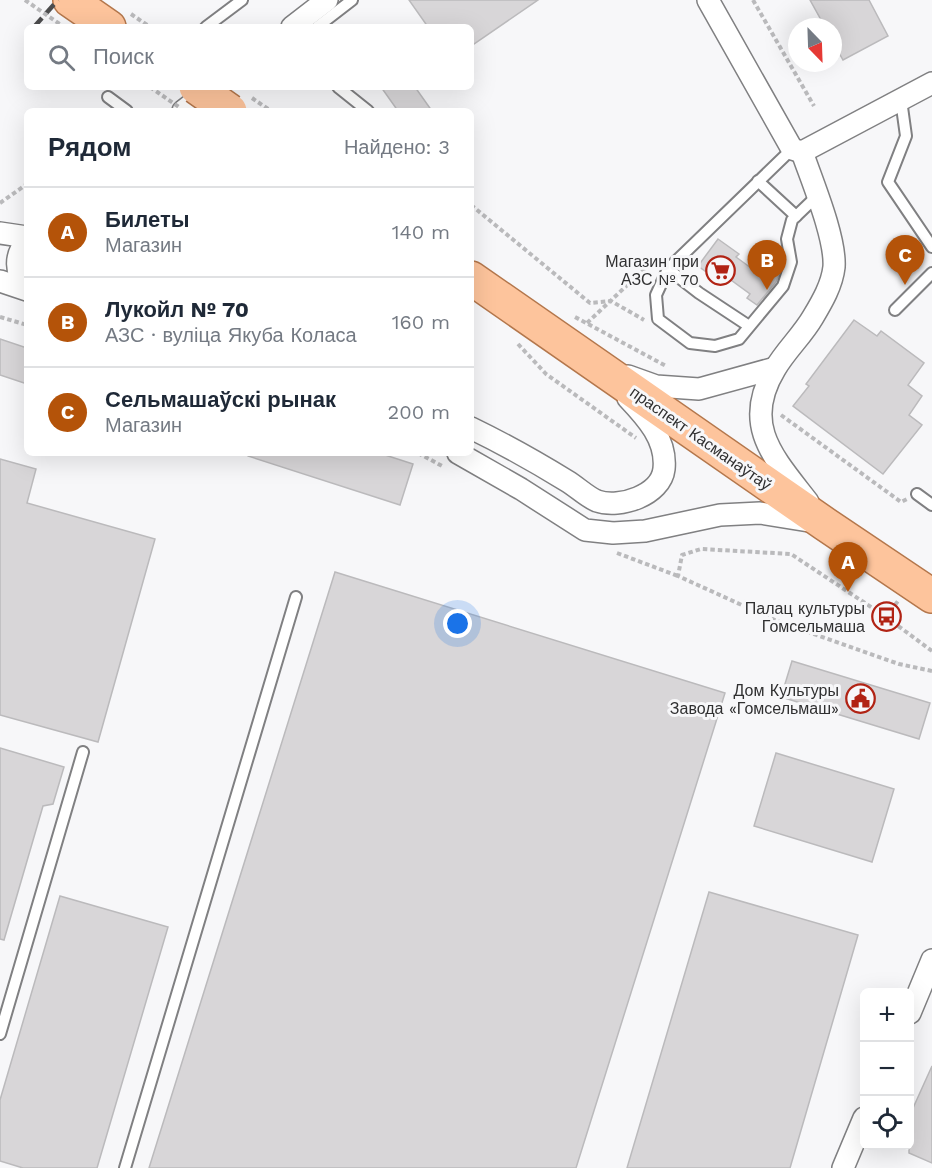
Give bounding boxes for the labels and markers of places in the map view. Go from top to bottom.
pin: C [886,236,924,285]
pin: B [748,240,786,290]
place label: Магазин при АЗС № 70 [605,252,699,289]
supermarket icon: Магазин при АЗС № 70 [704,254,736,286]
pin: A [828,542,868,592]
place label: Палац культуры Гомсельмаша [745,599,865,636]
bus stop icon: Палац культуры Гомсельмаша [870,601,902,633]
place label: Дом Культуры Завода «Гомсельмаш» [670,681,839,718]
public building icon: Дом Культуры Завода «Гомсельмаш» [844,683,876,715]

